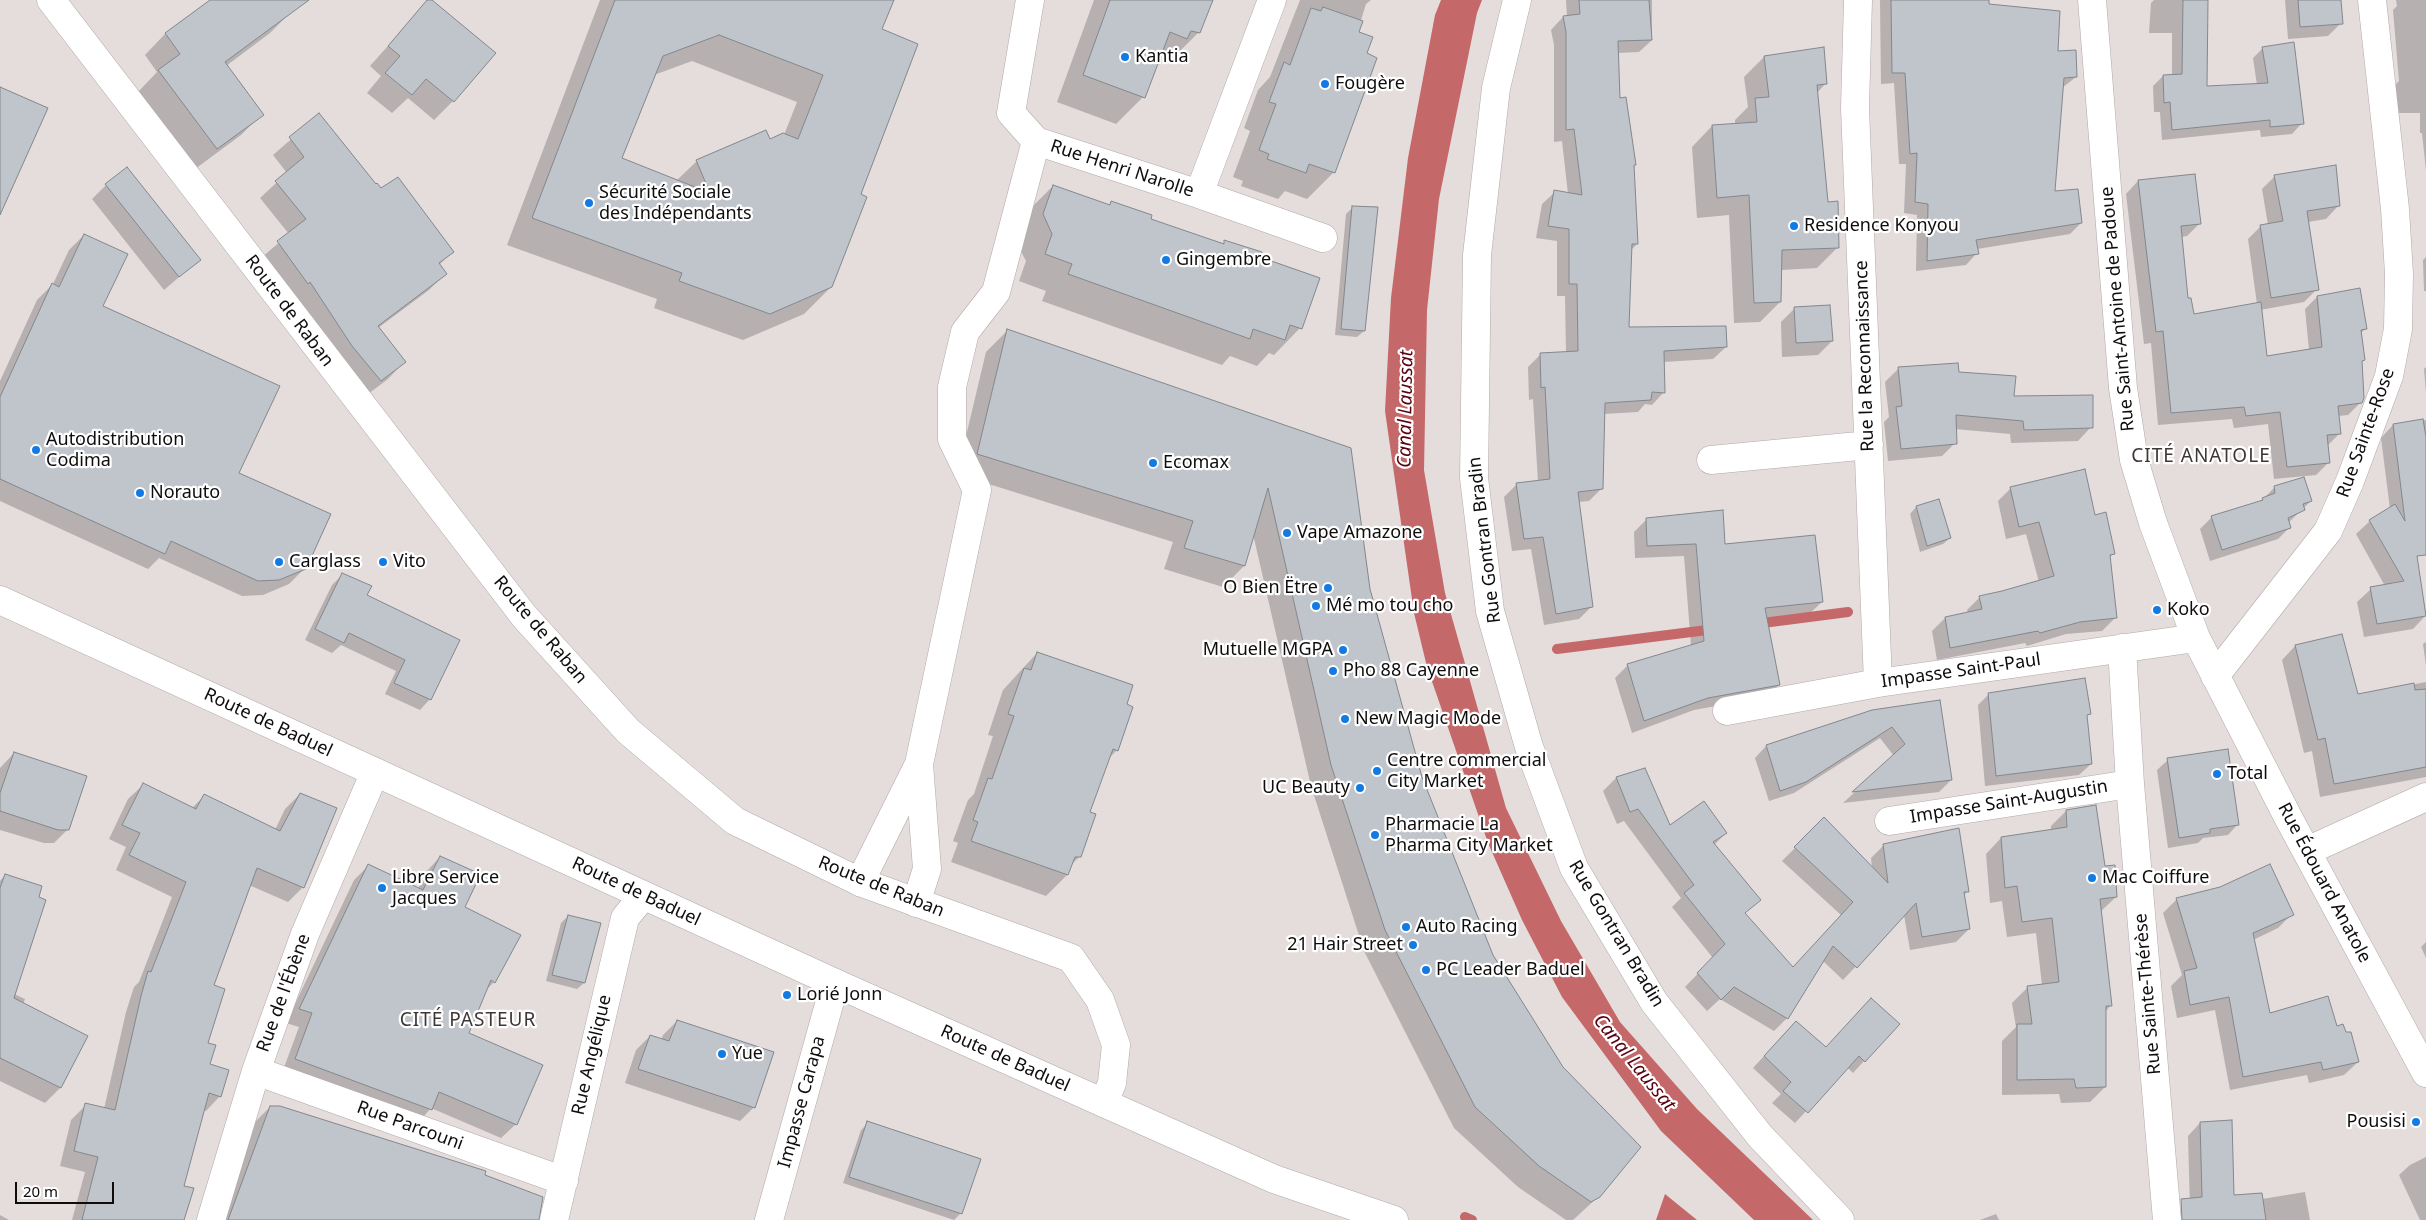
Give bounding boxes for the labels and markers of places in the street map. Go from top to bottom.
place label: Kantia [1135,46,1189,68]
marker: Kantia [1119,51,1131,63]
place label: Fougère [1335,73,1405,95]
marker: Fougère [1319,78,1331,90]
place label: Sécurité Sociale des Indépendants [599,182,752,224]
marker: Sécurité Sociale des Indépendants [583,197,595,209]
place label: Residence Konyou [1804,215,1959,237]
marker: Residence Konyou [1788,220,1800,232]
place label: Gingembre [1176,249,1271,271]
marker: Gingembre [1160,254,1172,266]
place label: Autodistribution Codima [46,429,184,472]
marker: Autodistribution Codima [30,444,42,456]
place label: Ecomax [1163,452,1229,474]
marker: Ecomax [1147,457,1159,469]
place label: Norauto [150,482,220,504]
marker: Norauto [134,487,146,499]
place label: Vape Amazone [1297,522,1422,544]
marker: Vape Amazone [1281,527,1293,539]
place label: Carglass [289,551,361,573]
place label: Vito [393,551,426,573]
marker: Carglass [273,556,285,568]
marker: Vito [377,556,389,568]
place label: O Bien Ëtre [1223,577,1318,599]
marker: O Bien Ëtre [1322,582,1334,594]
place label: Mé mo tou cho [1326,595,1453,617]
place label: Koko [2167,599,2210,621]
marker: Mé mo tou cho [1310,600,1322,612]
marker: Koko [2151,604,2163,616]
place label: Mutuelle MGPA [1203,639,1333,661]
marker: Mutuelle MGPA [1337,644,1349,656]
place label: Pho 88 Cayenne [1343,660,1479,682]
marker: Pho 88 Cayenne [1327,665,1339,677]
place label: New Magic Mode [1355,708,1501,730]
marker: New Magic Mode [1339,713,1351,725]
place label: Centre commercial City Market [1387,750,1546,792]
place label: Total [2227,763,2268,785]
marker: Centre commercial City Market [1371,765,1383,777]
marker: Total [2211,768,2223,780]
place label: UC Beauty [1262,777,1350,799]
marker: UC Beauty [1354,782,1366,794]
place label: Pharmacie La Pharma City Market [1385,814,1553,856]
marker: Pharmacie La Pharma City Market [1369,829,1381,841]
place label: Libre Service Jacques [392,867,499,910]
place label: Mac Coiffure [2102,867,2209,889]
marker: Mac Coiffure [2086,872,2098,884]
marker: Libre Service Jacques [376,882,388,894]
place label: Auto Racing [1416,916,1517,938]
marker: Auto Racing [1400,921,1412,933]
place label: 21 Hair Street [1287,934,1403,956]
marker: 21 Hair Street [1407,939,1419,951]
place label: PC Leader Baduel [1436,959,1585,981]
marker: PC Leader Baduel [1420,964,1432,976]
place label: Lorié Jonn [797,984,882,1006]
marker: Lorié Jonn [781,989,793,1001]
place label: Yue [732,1043,763,1065]
marker: Yue [716,1048,728,1060]
place label: Pousisi [2347,1111,2406,1133]
marker: Pousisi [2410,1116,2422,1128]

